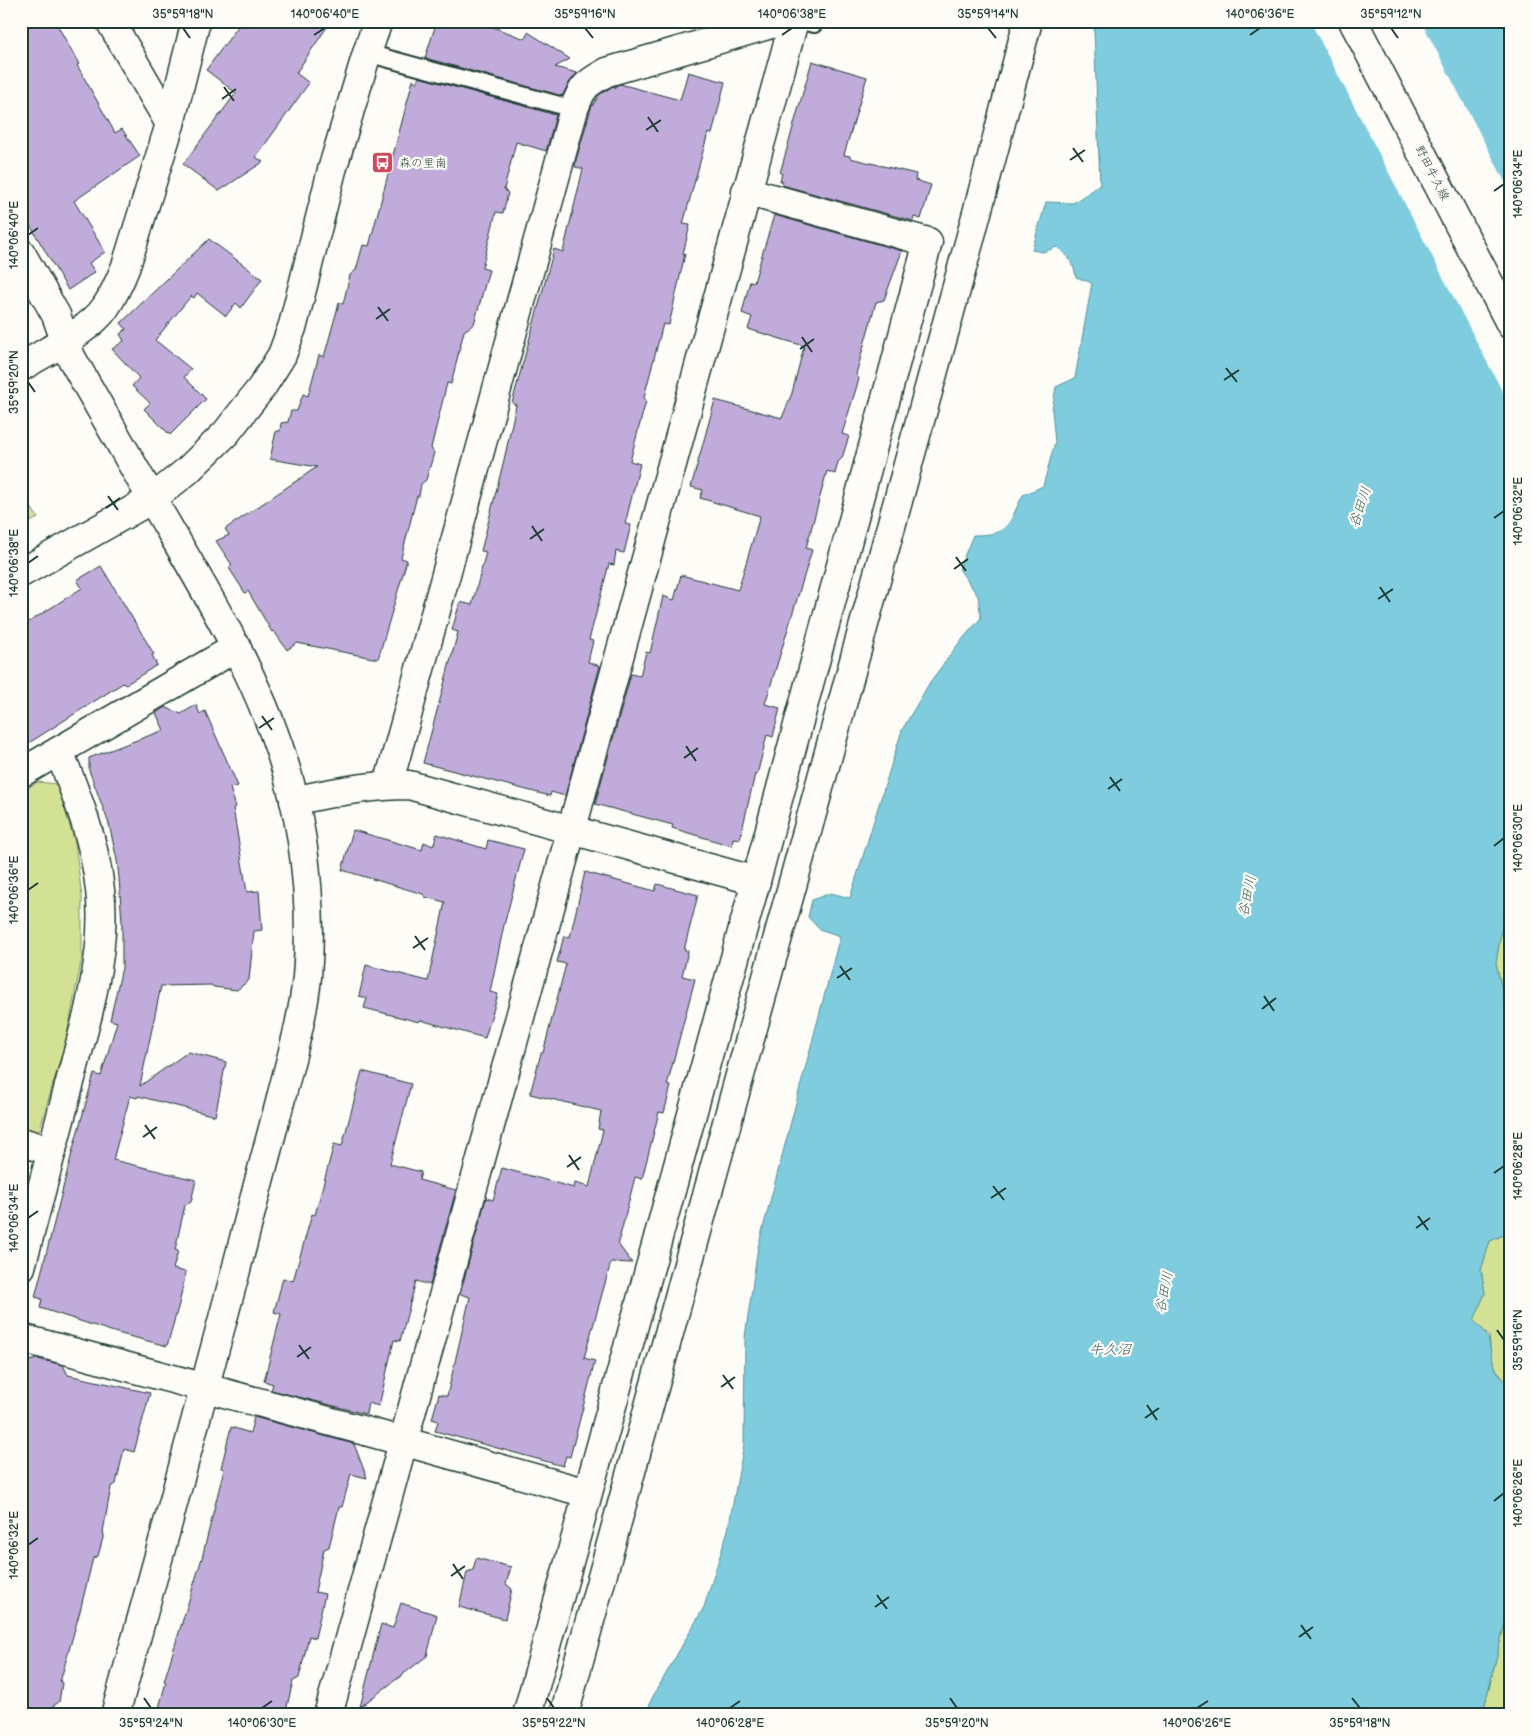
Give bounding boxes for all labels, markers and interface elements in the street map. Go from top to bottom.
text: 35°59'18"N [152,7,214,22]
text: 140°06'40"E [291,7,359,22]
text: 35°59'16"N [554,7,616,22]
text: 140°06'38"E [758,7,826,22]
text: 35°59'14"N [957,7,1019,22]
text: 140°06'36"E [1226,7,1294,22]
text: 35°59'12"N [1360,7,1422,22]
street label: 野田牛久線 [1412,143,1452,203]
text: 140°06'34"E [1511,150,1526,218]
bus stop icon: 森の里南 [371,151,395,175]
place label: 森の里南 [399,156,447,171]
text: 140°06'40"E [7,201,22,269]
text: 35°59'20"N [7,350,22,414]
text: 140°06'32"E [1511,477,1526,545]
water label: 谷田川 [1345,484,1375,530]
text: 140°06'38"E [7,529,22,597]
text: 140°06'30"E [1511,804,1526,872]
text: 140°06'36"E [7,856,22,924]
water label: 谷田川 [1234,874,1260,918]
text: 140°06'28"E [1511,1132,1526,1200]
text: 140°06'34"E [7,1184,22,1252]
water label: 谷田川 [1151,1270,1177,1314]
text: 35°59'16"N [1511,1309,1526,1371]
water label: 牛久沼 [1089,1341,1132,1358]
text: 140°06'26"E [1511,1459,1526,1527]
text: 140°06'32"E [7,1511,22,1579]
text: 35°59'24"N [119,1716,183,1731]
text: 140°06'30"E [228,1716,296,1731]
text: 35°59'22"N [522,1716,586,1731]
text: 140°06'28"E [696,1716,764,1731]
text: 35°59'20"N [925,1716,989,1731]
text: 140°06'26"E [1163,1716,1231,1731]
text: 35°59'18"N [1329,1716,1391,1731]

